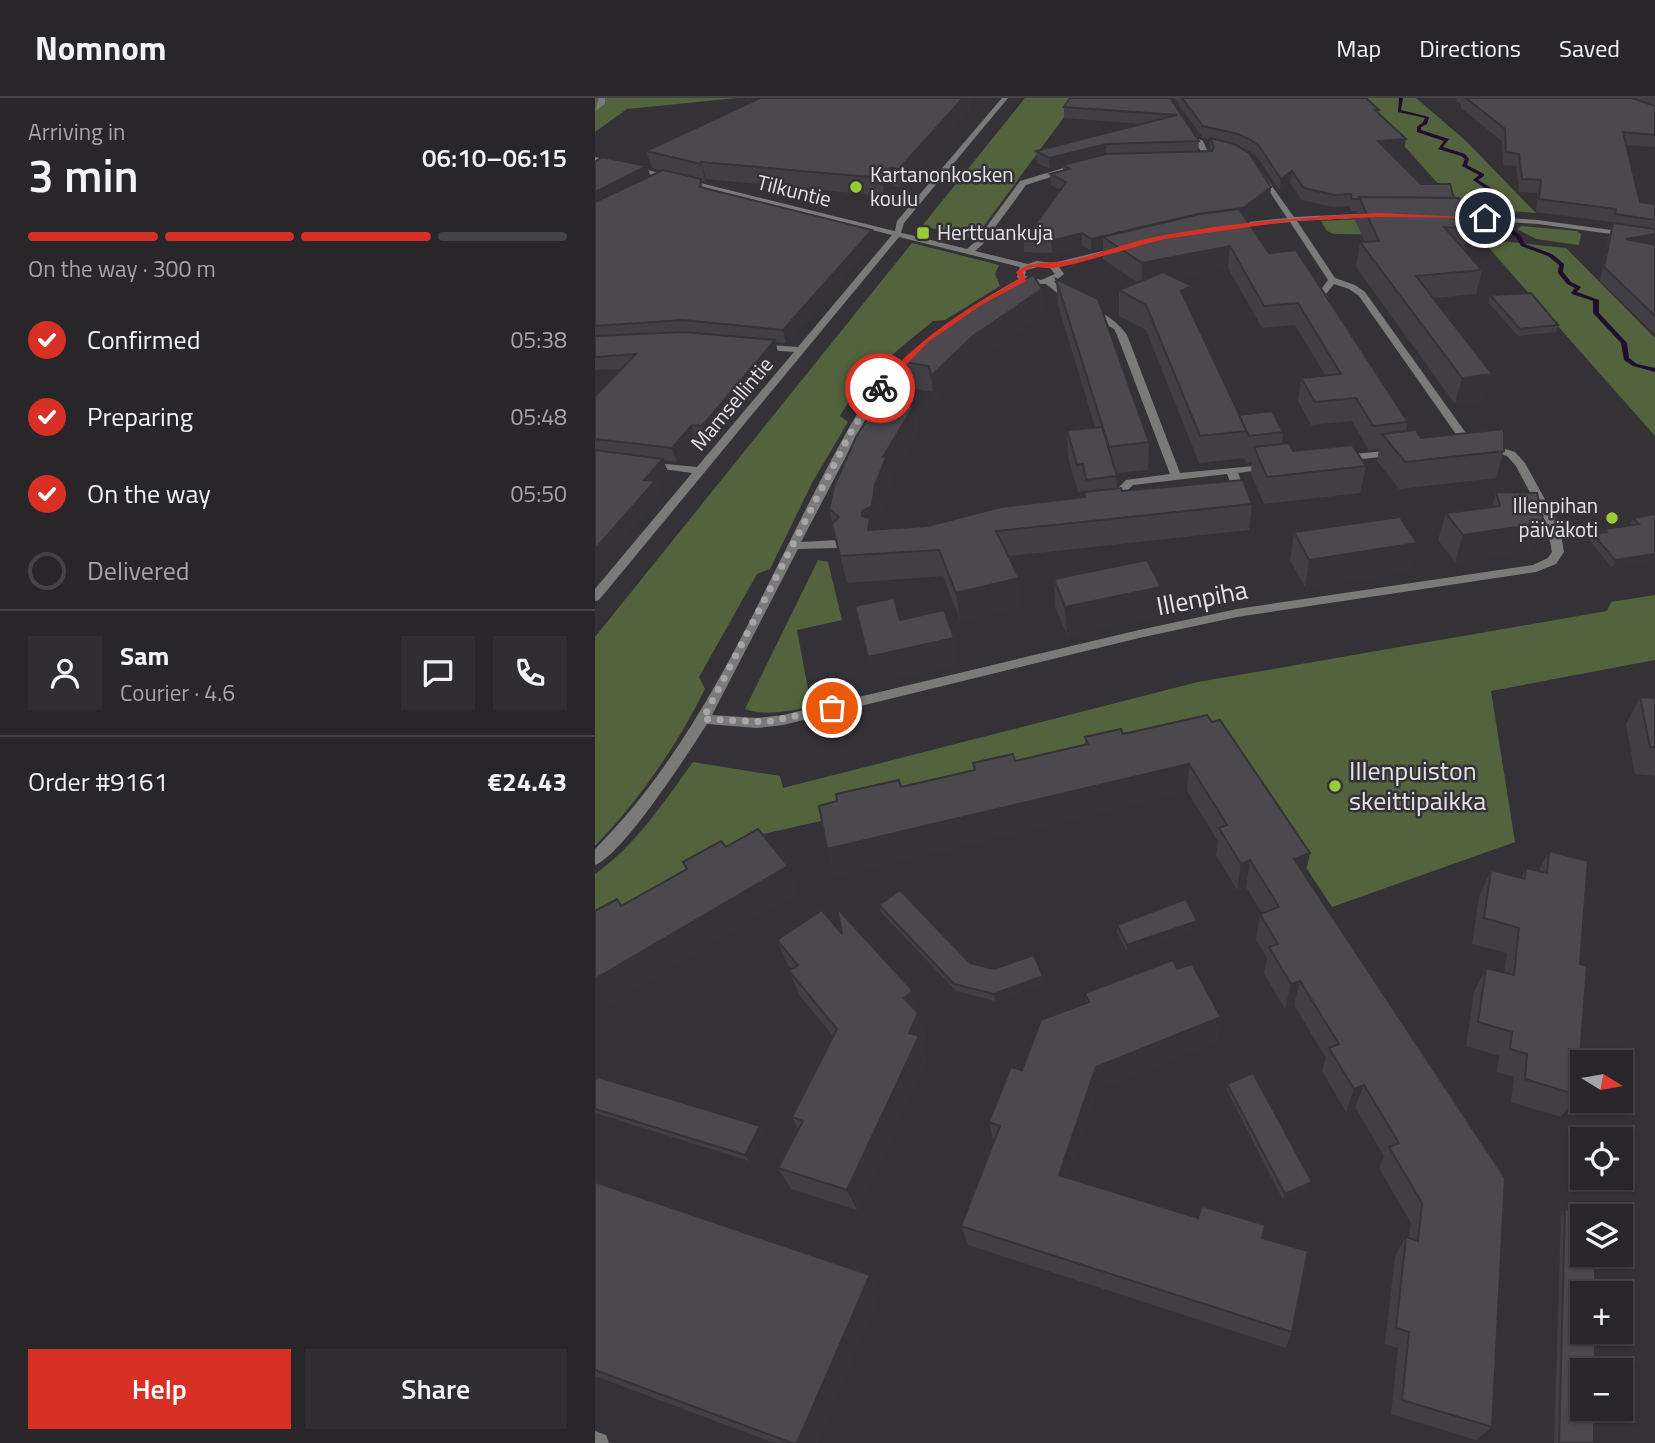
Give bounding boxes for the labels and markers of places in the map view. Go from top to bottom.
place label: Kartanonkosken koulu [870,158,1014,214]
marker: Kartanonkosken koulu [848,179,864,195]
pin [1455,188,1515,248]
place label: Herttuankuja [937,216,1053,248]
marker: Herttuankuja [915,225,931,241]
place label: Illenpihan päiväkoti [1513,489,1598,545]
marker: Illenpihan päiväkoti [1604,510,1620,526]
pin [802,678,862,738]
place label: Illenpuiston skeittipaikka [1349,751,1486,820]
marker: Illenpuiston skeittipaikka [1327,778,1343,794]

